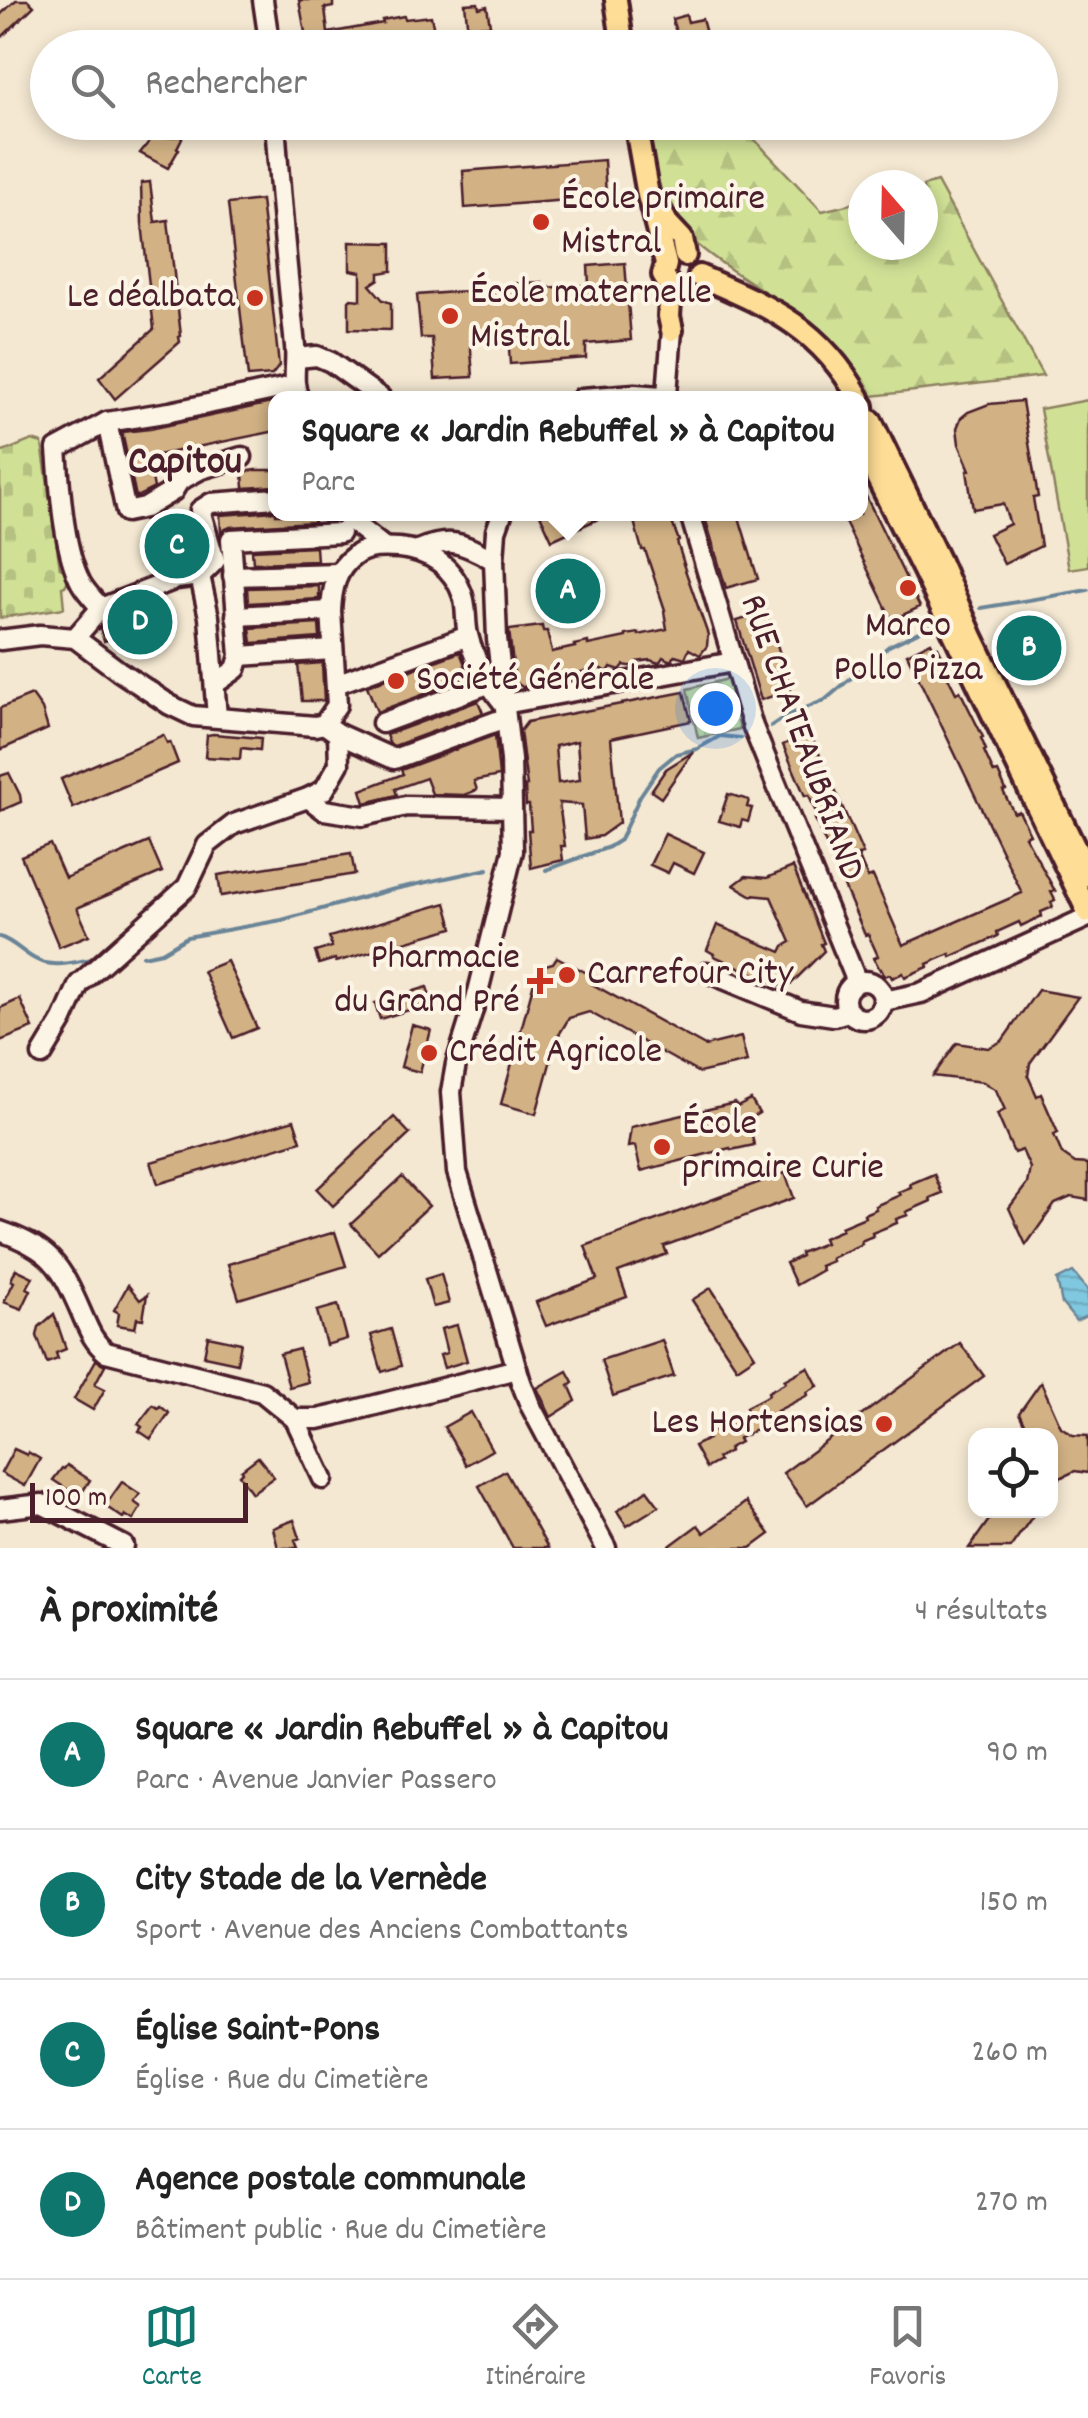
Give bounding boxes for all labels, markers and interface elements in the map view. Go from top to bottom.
search box [30,30,1058,140]
icon: search [65,58,120,113]
text: Rechercher [145,58,307,113]
north arrow [848,170,938,260]
place label: École primaire Mistral [561,173,765,272]
marker: École primaire Mistral [530,211,552,233]
place label: École maternelle Mistral [470,267,712,366]
place label: Le déalbata [67,271,236,326]
marker: Le déalbata [244,287,266,309]
marker: École maternelle Mistral [439,305,461,327]
popup [268,391,868,521]
text: Square « Jardin Rebuffel » à Capitou [301,406,835,461]
district label: Capitou [128,436,242,493]
text: Parc [301,461,355,507]
pin: C [144,508,210,584]
pin: A [536,554,600,628]
marker: Marco Pollo Pizza [897,577,919,599]
pin: D [108,584,172,660]
street label: RUE CHATEAUBRIAND [723,587,877,889]
place label: Marco Pollo Pizza [834,600,984,699]
pin: B [996,610,1062,686]
place label: Société Générale [416,654,655,709]
marker: Société Générale [385,670,407,692]
your location [690,683,741,734]
place label: Pharmacie du Grand Pré [334,932,520,1031]
place label: Carrefour City [587,948,794,1003]
marker: Carrefour City [556,964,578,986]
marker: Pharmacie du Grand Pré [529,970,551,992]
place label: Crédit Agricole [449,1026,662,1081]
marker: Crédit Agricole [418,1042,440,1064]
place label: École primaire Curie [682,1098,884,1197]
marker: École primaire Curie [651,1136,673,1158]
place label: Les Hortensias [652,1397,864,1452]
marker: Les Hortensias [873,1413,895,1435]
map controls [968,1428,1058,1518]
button: locate [968,1428,1058,1518]
scale bar [30,1478,248,1522]
text: 100 m [45,1480,107,1520]
text: À proximité [40,1583,218,1643]
text: 4 résultats [915,1590,1048,1636]
text: Square « Jardin Rebuffel » à Capitou [135,1704,669,1759]
text: A [64,1731,81,1777]
text: 90 m [987,1731,1048,1777]
text: Parc · Avenue Janvier Passero [135,1759,497,1805]
text: City Stade de la Vernède [135,1854,487,1909]
text: B [65,1881,80,1927]
text: 150 m [979,1881,1048,1927]
text: Sport · Avenue des Anciens Combattants [135,1909,629,1955]
text: Église Saint-Pons [135,2004,380,2059]
text: C [65,2031,80,2077]
text: 260 m [972,2031,1048,2077]
text: Église · Rue du Cimetière [135,2059,429,2105]
text: Agence postale communale [135,2154,526,2209]
text: D [64,2181,81,2227]
text: 270 m [975,2181,1048,2227]
text: Bâtiment public · Rue du Cimetière [135,2209,547,2255]
tab: Carte [142,2299,202,2399]
tab: Itinéraire [485,2299,586,2399]
tab: Favoris [869,2299,946,2399]

